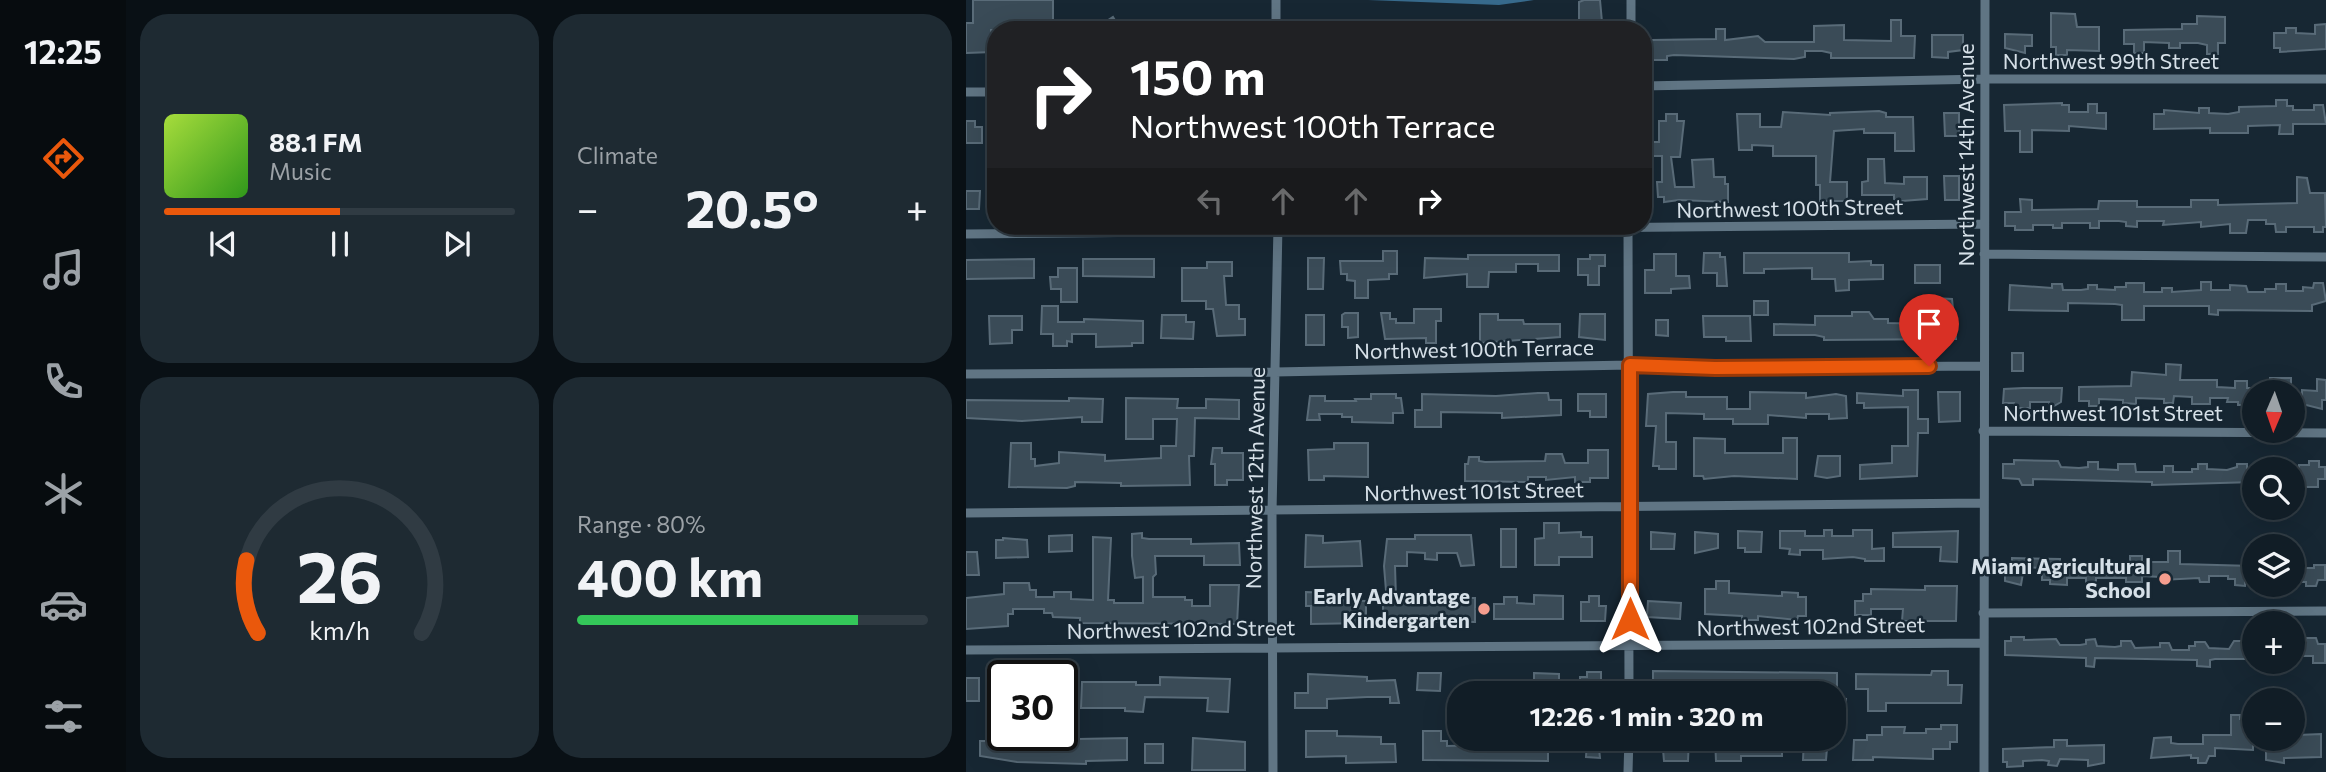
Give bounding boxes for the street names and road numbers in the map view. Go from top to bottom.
street label: Northwest 14th Avenue [1953,43,1978,267]
street label: Northwest 99th Street [2003,48,2219,73]
street label: Northwest 100th Street [1676,193,1904,222]
street label: Northwest 100th Terrace [1354,334,1594,363]
street label: Northwest 12th Avenue [1240,367,1269,589]
street label: Northwest 101st Street [2003,400,2223,425]
street label: Northwest 101st Street [1364,476,1584,505]
street label: Northwest 102nd Street [1696,611,1925,640]
street label: Northwest 102nd Street [1066,614,1295,643]

